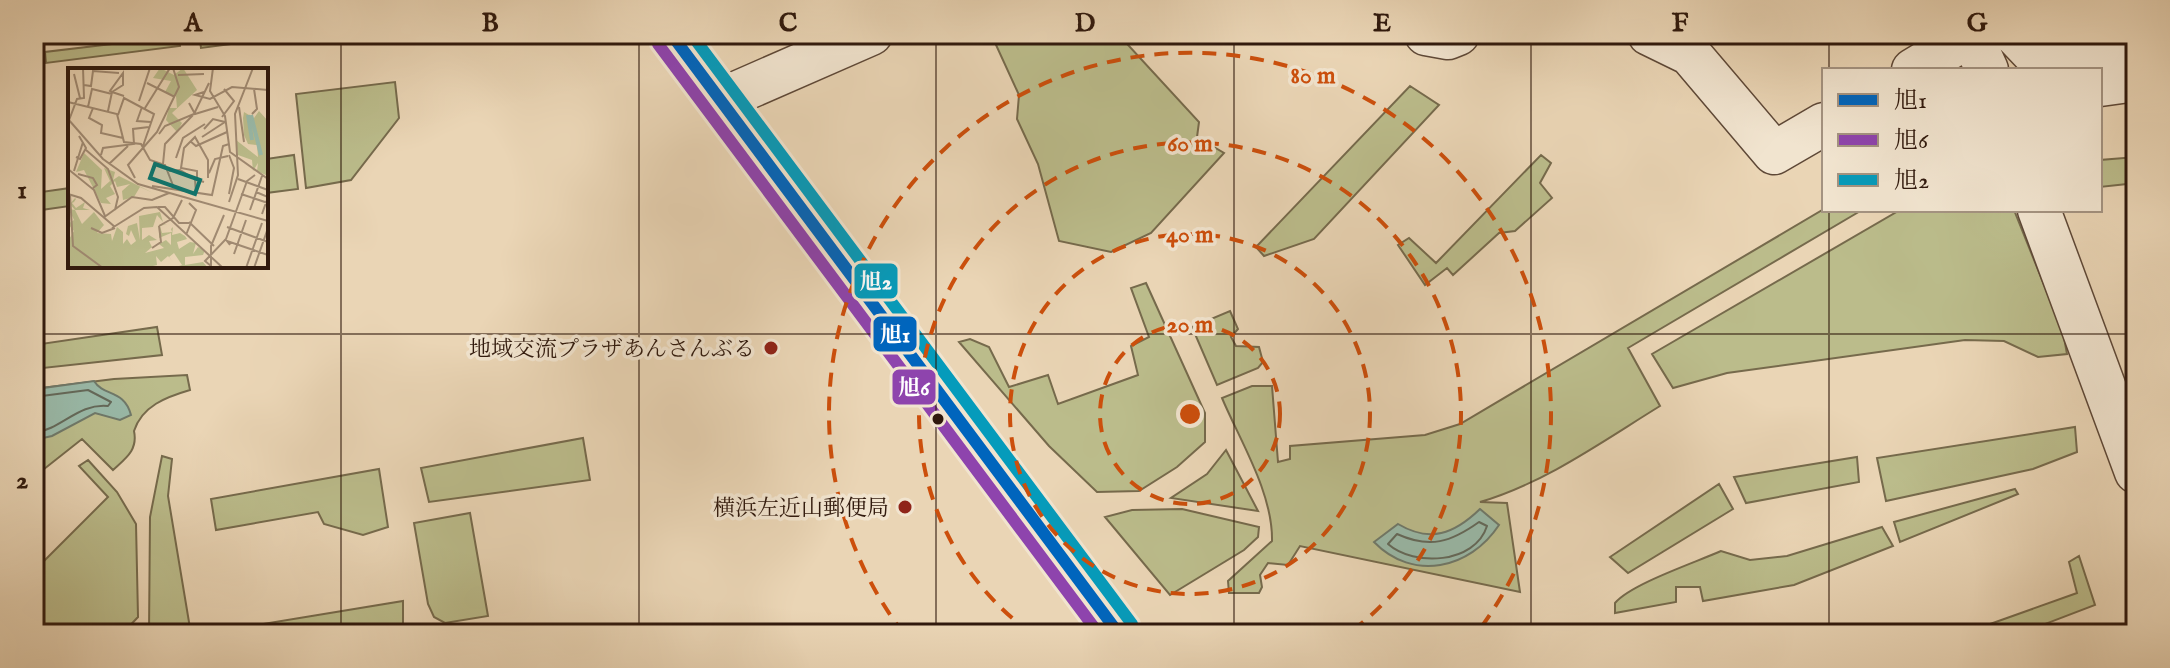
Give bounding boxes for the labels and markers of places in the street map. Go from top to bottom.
place label: 地域交流プラザあんさんぶる [469,336,755,364]
marker: 地域交流プラザあんさんぶる [762,339,780,357]
centre of rings [1176,400,1204,428]
unlabelled marker [930,411,946,427]
place label: 横浜左近山郵便局 [713,495,889,523]
marker: 横浜左近山郵便局 [896,498,914,516]

